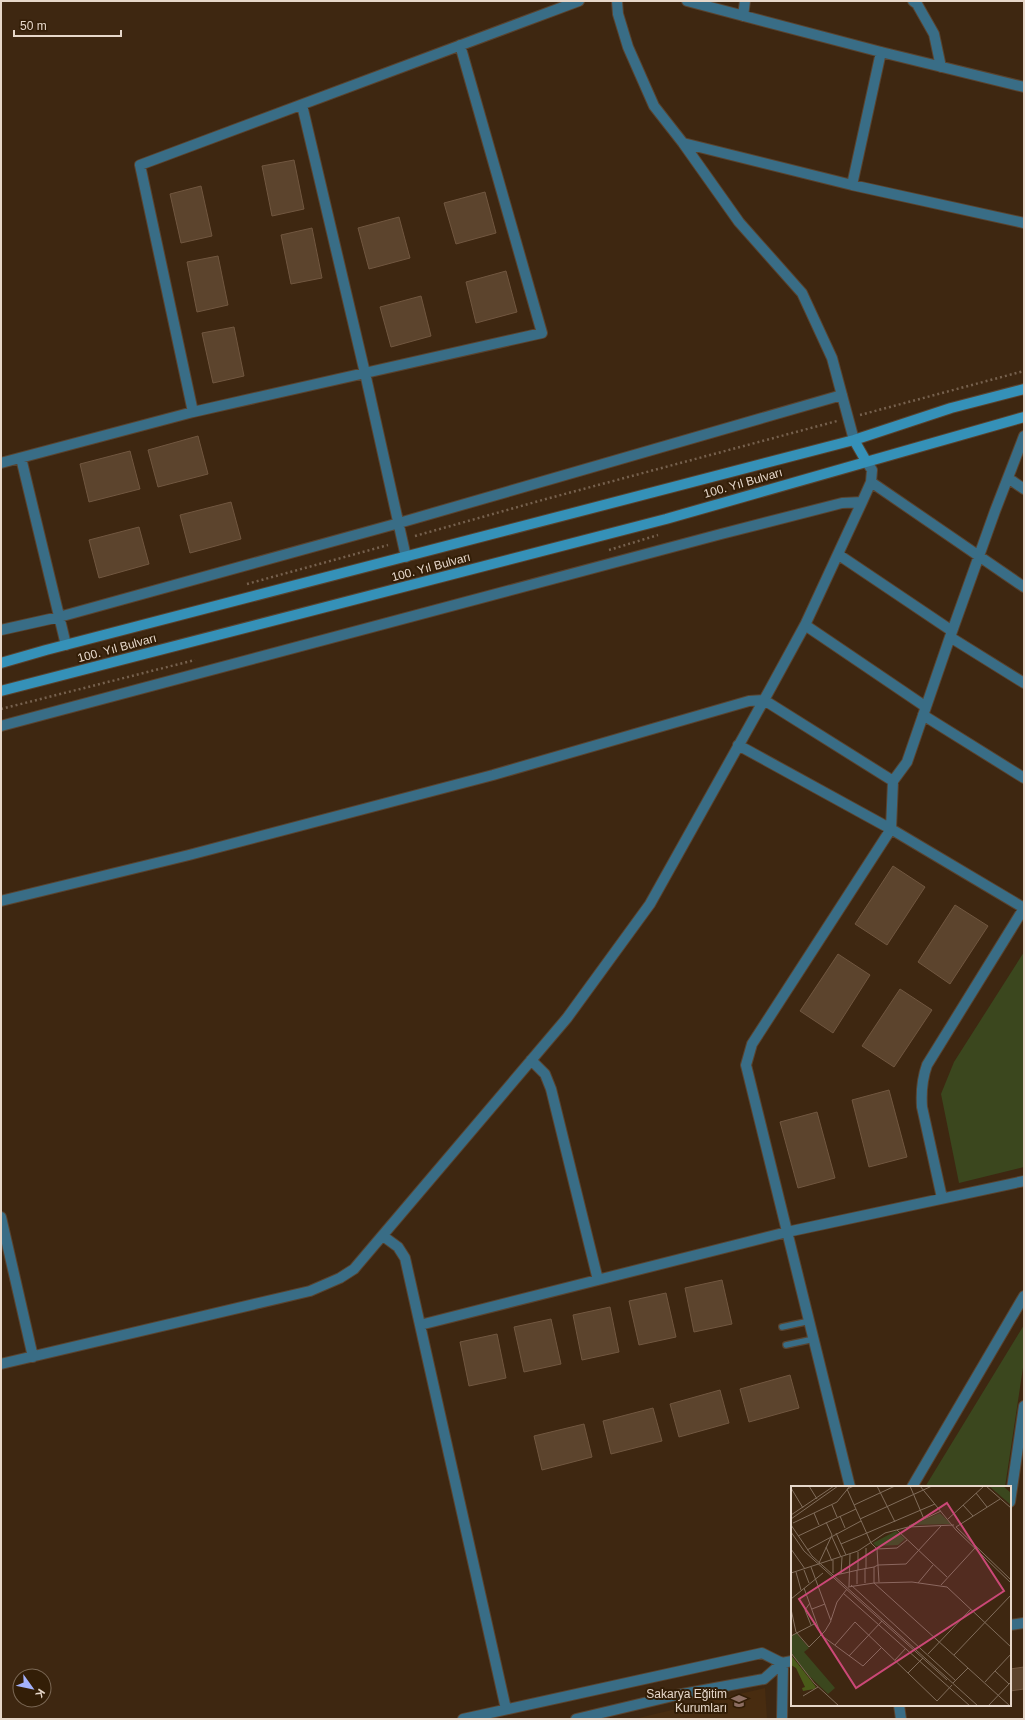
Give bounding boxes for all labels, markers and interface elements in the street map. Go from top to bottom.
scale bar [14,12,121,38]
text: 50 m [20,19,47,33]
street label: 100. Yıl Bulvarı [702,465,784,501]
street label: 100. Yıl Bulvarı [390,550,472,584]
street label: 100. Yıl Bulvarı [76,631,158,665]
inset map [791,1486,1011,1706]
north arrow [12,1668,52,1708]
text: K [33,1687,48,1700]
place label: Sakarya Eğitim Kurumları [646,1687,727,1715]
school or university icon: Sakarya Eğitim Kurumları [730,1692,748,1710]

